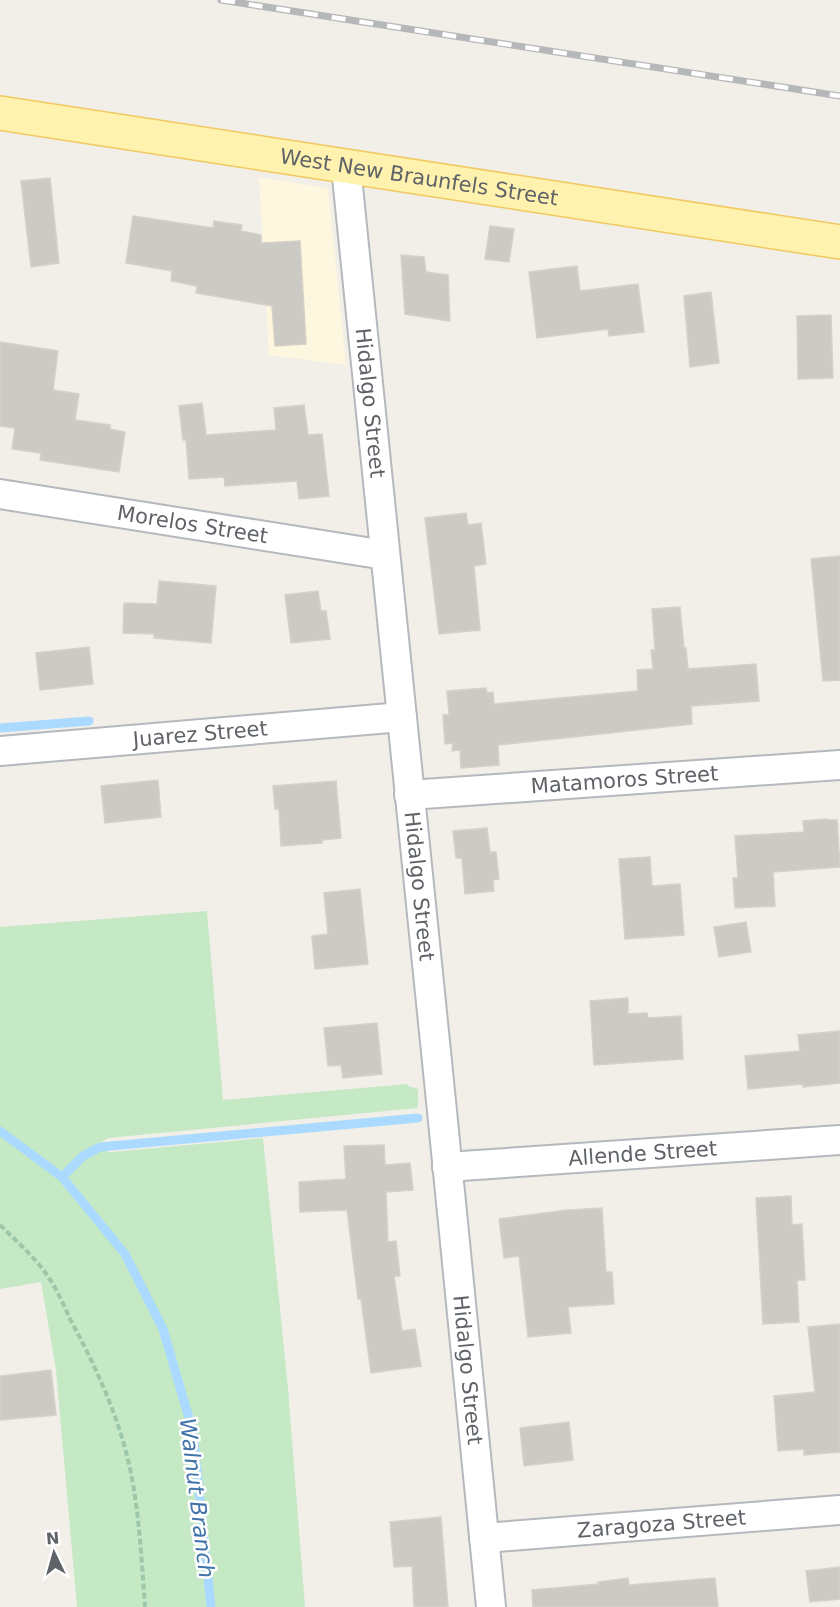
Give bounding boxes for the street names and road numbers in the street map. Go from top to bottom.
street label: West New Braunfels Street [278,144,560,211]
street label: Hidalgo Street [350,327,390,479]
street label: Morelos Street [116,501,270,548]
street label: Juarez Street [130,716,269,752]
street label: Matamoros Street [530,762,719,798]
street label: Hidalgo Street [400,810,439,962]
street label: Allende Street [567,1136,718,1171]
street label: Hidalgo Street [448,1294,487,1446]
street label: Zaragoza Street [576,1505,747,1543]

